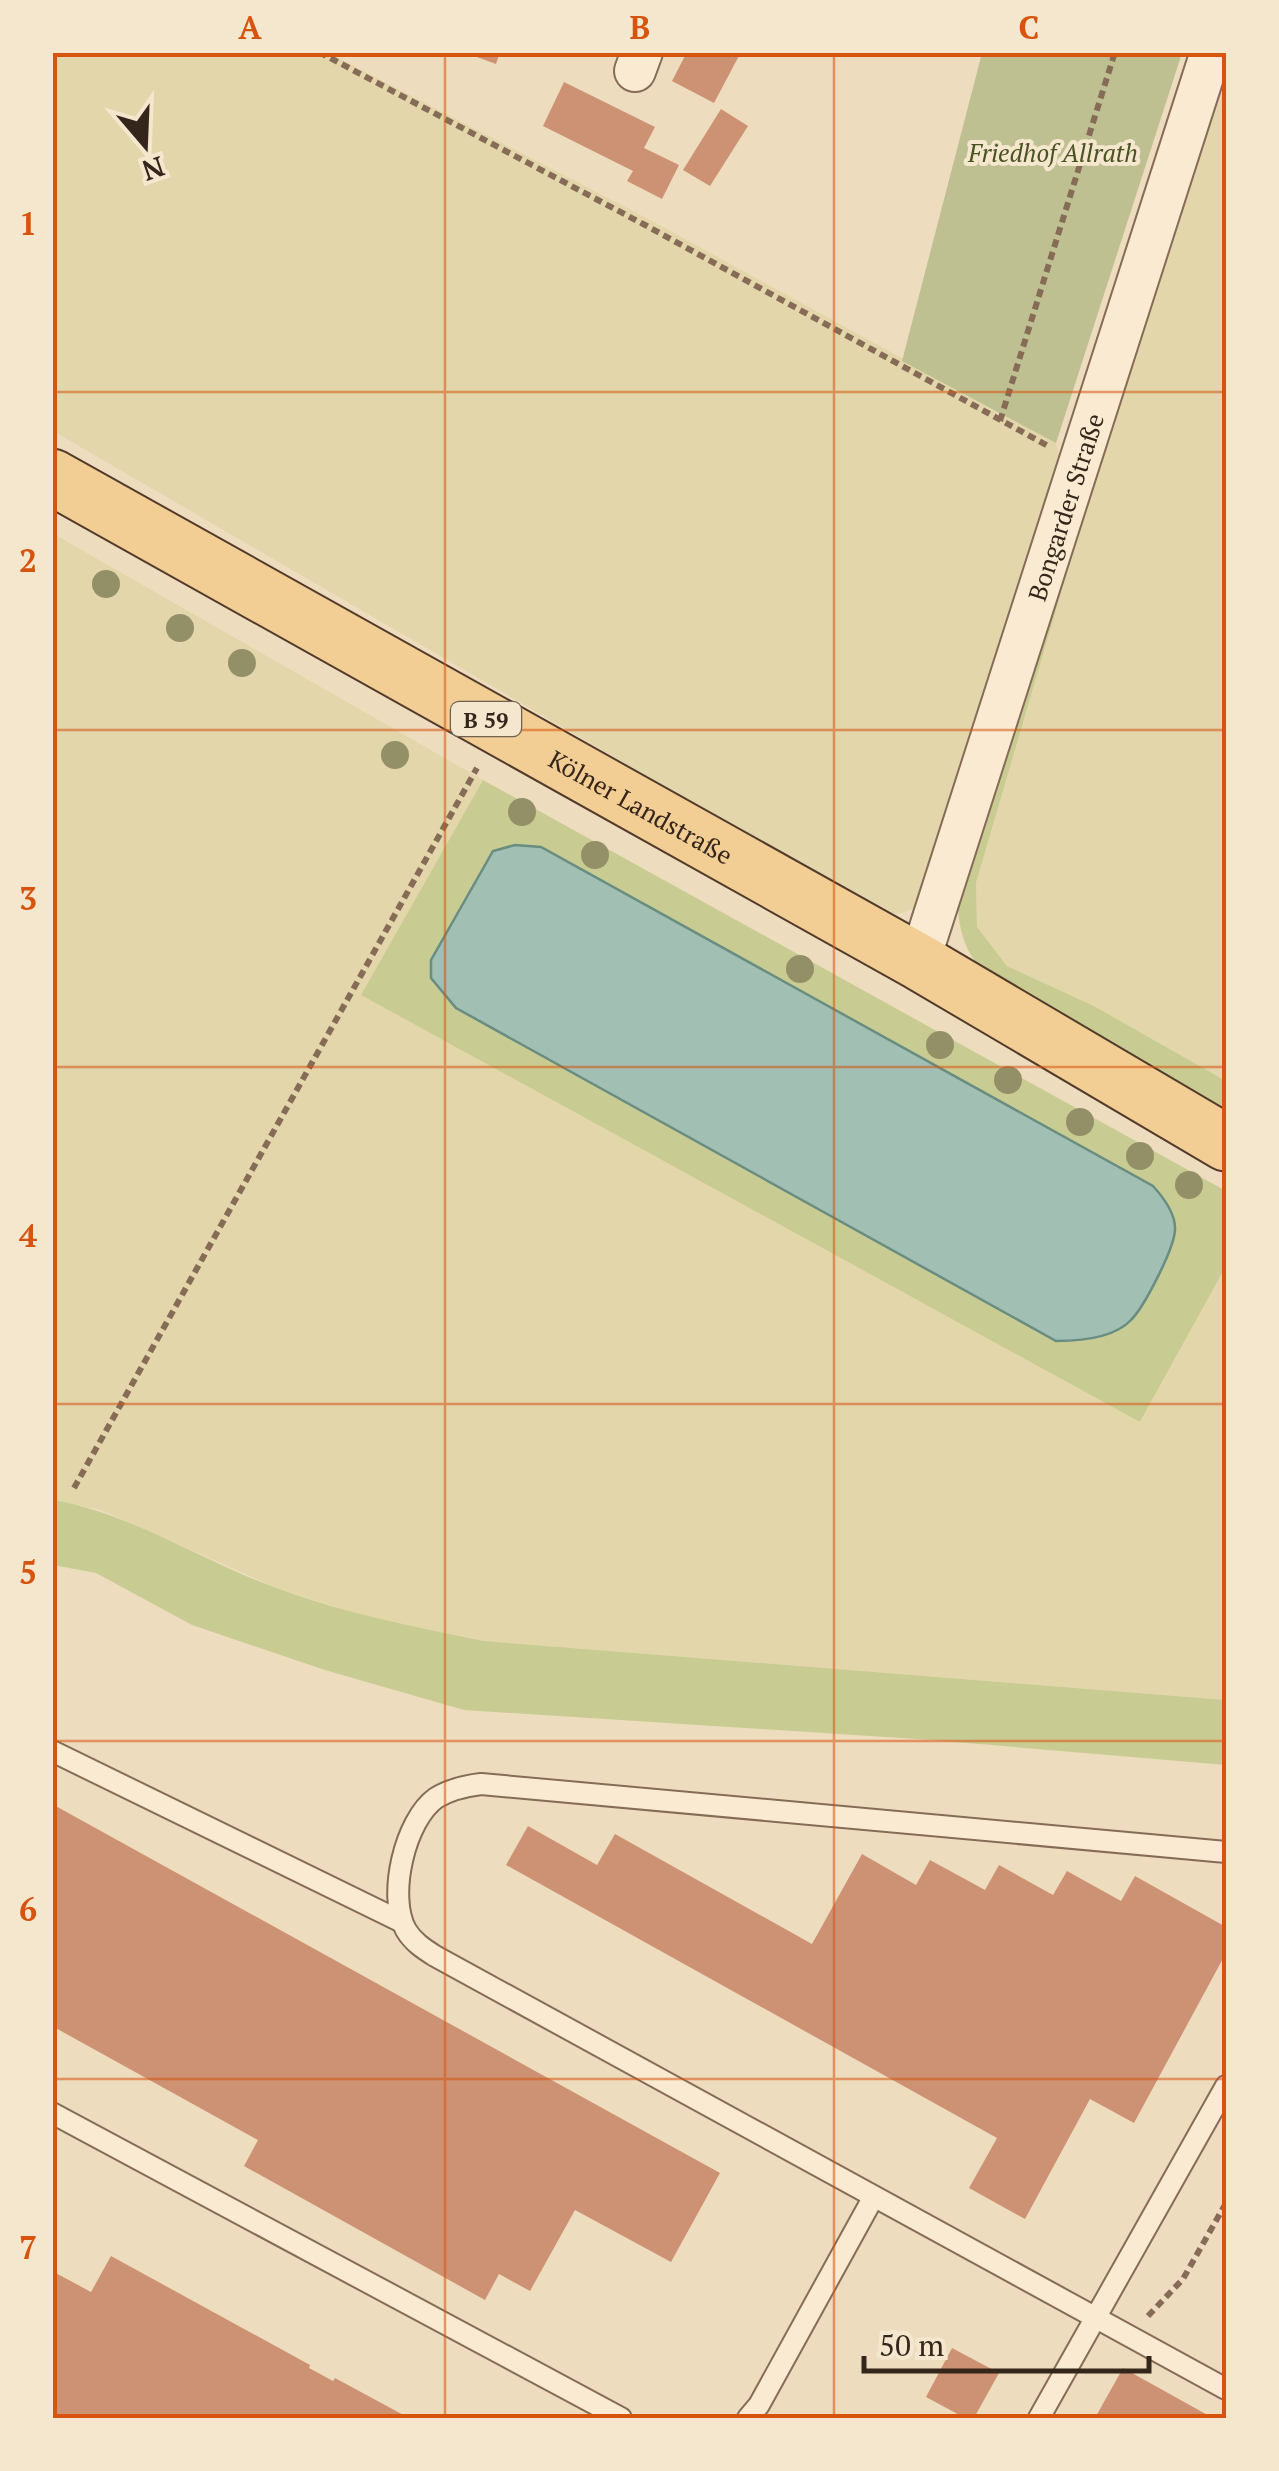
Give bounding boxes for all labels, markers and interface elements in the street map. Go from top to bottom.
text: A [238,6,262,48]
text: B [630,6,650,48]
text: C [1019,6,1039,48]
north arrow [95,95,195,195]
park label: Friedhof Allrath [967,136,1138,169]
text: N [137,148,169,190]
text: 1 [19,202,37,244]
street label: Bongarder Straße [1020,409,1111,605]
text: 2 [19,539,37,581]
road number: B 59 [451,702,521,736]
street label: Kölner Landstraße [543,742,739,871]
text: 3 [19,877,37,919]
text: 4 [19,1214,37,1256]
text: 5 [19,1551,37,1593]
text: 6 [19,1888,37,1930]
text: 7 [19,2226,37,2268]
scale bar [864,2311,1149,2373]
text: 50 m [879,2325,944,2365]

